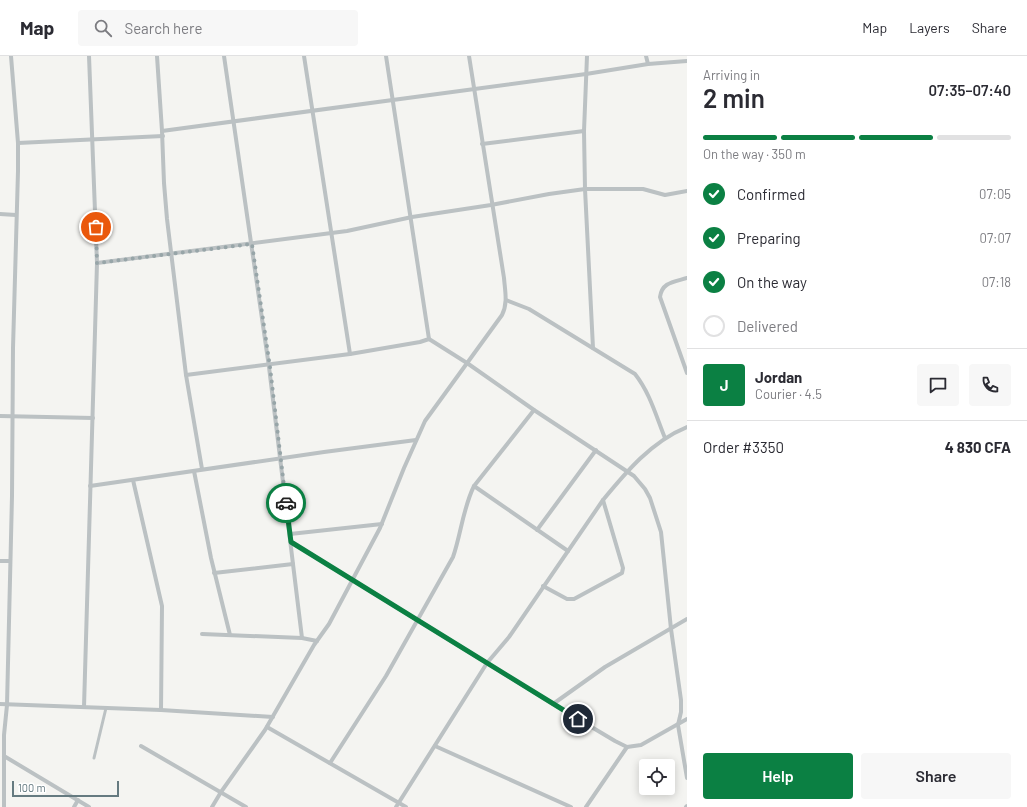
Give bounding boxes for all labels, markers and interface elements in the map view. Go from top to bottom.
search box [78,10,358,46]
text: Map [20,16,54,39]
icon: search [92,17,114,39]
text: Search here [124,19,202,37]
text: Map [862,19,887,36]
text: Layers [909,19,950,36]
text: Share [972,19,1007,36]
text: Arriving in [703,67,760,83]
text: 07:35–07:40 [928,81,1011,99]
text: 2 min [703,82,765,113]
text: On the way · 350 m [703,146,806,162]
icon: check [703,183,725,205]
text: Confirmed [737,185,805,203]
text: 07:05 [979,186,1011,202]
pin [79,210,113,244]
icon: bag [85,216,107,238]
icon: check [703,227,725,249]
text: Preparing [737,229,801,247]
text: 07:07 [980,230,1011,246]
icon: check [703,271,725,293]
text: On the way [737,273,807,291]
text: 07:18 [982,274,1011,290]
text: Delivered [737,317,798,335]
button: chat [917,364,959,406]
button: phone [969,364,1011,406]
text: Jordan [755,368,802,386]
text: J [720,376,728,394]
text: Courier · 4.5 [755,386,822,402]
text: Order #3350 [703,438,784,456]
text: 4 830 CFA [945,438,1011,456]
courier [266,483,306,523]
icon: car [275,492,297,514]
pin [561,702,595,736]
icon: home [567,708,589,730]
button: Help [703,753,853,799]
button: Share [861,753,1011,799]
map controls [639,759,675,795]
button: locate [639,759,675,795]
scale bar [12,779,119,798]
text: 100 m [18,781,46,794]

